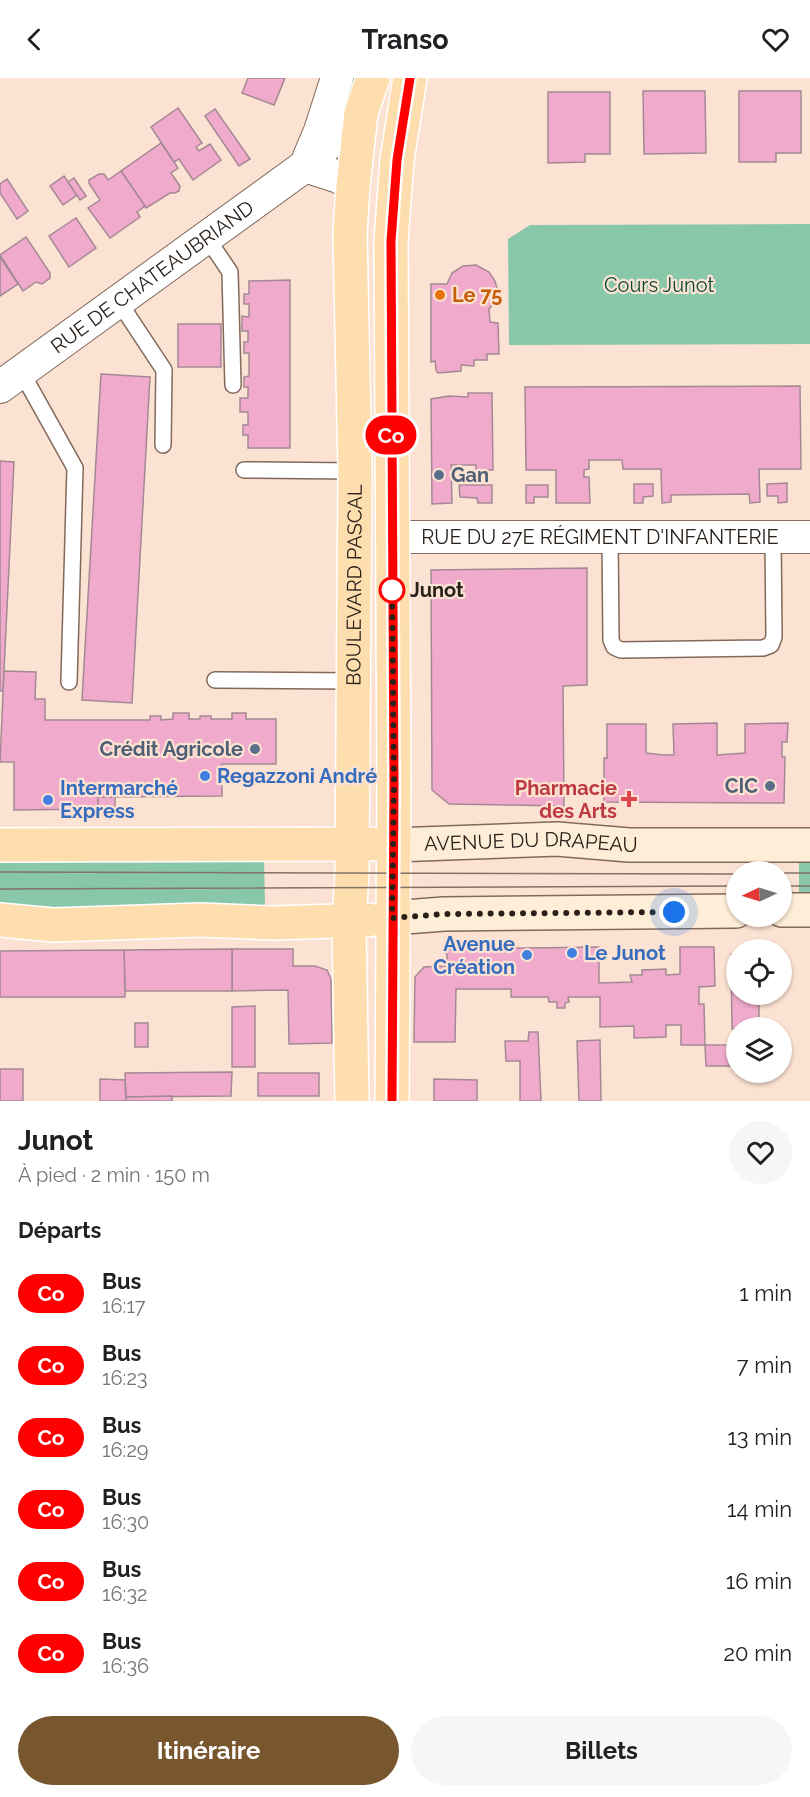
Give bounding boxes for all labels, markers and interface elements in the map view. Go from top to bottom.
icon: back [18,23,51,56]
icon: heart [759,23,792,56]
text: Transo [361,24,449,55]
street label: RUE DE CHATEAUBRIAND [46,195,258,358]
park label: Cours Junot [604,273,714,297]
place label: Le 75 [452,283,502,307]
marker: Le 75 [433,288,447,302]
line badge: Co [364,416,418,454]
text: Co [377,423,405,448]
place label: Gan [451,463,489,487]
marker: Gan [432,468,446,482]
street label: BOULEVARD PASCAL [341,484,367,686]
street label: RUE DU 27E RÉGIMENT D'INFANTERIE [421,525,779,549]
marker: Junot [379,577,405,603]
place label: Junot [410,578,464,602]
place label: Crédit Agricole [100,737,243,761]
marker: Crédit Agricole [248,742,262,756]
place label: Regazzoni André [217,764,377,788]
marker: Regazzoni André [198,769,212,783]
place label: CIC [725,774,758,798]
place label: Intermarché Express [60,776,178,823]
place label: Pharmacie des Arts [515,776,617,823]
marker: CIC [763,779,777,793]
marker: Pharmacie des Arts [622,792,636,806]
marker: Intermarché Express [41,793,55,807]
street label: AVENUE DU DRAPEAU [424,827,638,857]
north arrow [726,861,792,927]
map controls [726,861,792,1083]
your location [659,897,689,927]
place label: Avenue Création [433,932,515,979]
button: locate [726,939,792,1005]
place label: Le Junot [584,941,666,965]
marker: Le Junot [565,946,579,960]
marker: Avenue Création [520,948,534,962]
button: layers [726,1017,792,1083]
button: heart [729,1121,792,1184]
text: Junot [18,1124,93,1157]
text: À pied · 2 min · 150 m [18,1163,210,1187]
text: Départs [18,1217,101,1243]
text: Bus [102,1268,141,1294]
text: 1 min [739,1280,792,1306]
text: Co [37,1281,65,1306]
text: 16:17 [102,1294,146,1318]
text: Bus [102,1340,141,1366]
text: 7 min [737,1352,792,1378]
text: Co [37,1353,65,1378]
text: 16:23 [102,1366,147,1390]
text: Bus [102,1412,141,1438]
text: 13 min [727,1424,792,1450]
text: Co [37,1425,65,1450]
text: 16:29 [102,1438,149,1462]
text: Bus [102,1484,141,1510]
text: 14 min [727,1496,792,1522]
text: Co [37,1497,65,1522]
text: 16:30 [102,1510,149,1534]
text: Bus [102,1556,141,1582]
text: 16 min [726,1568,792,1594]
text: Co [37,1569,65,1594]
text: 16:32 [102,1582,147,1606]
text: Bus [102,1628,141,1654]
text: 20 min [724,1640,792,1666]
text: Co [37,1641,65,1666]
text: 16:36 [102,1654,149,1678]
button: Itinéraire [18,1716,399,1785]
button: Billets [411,1716,792,1785]

